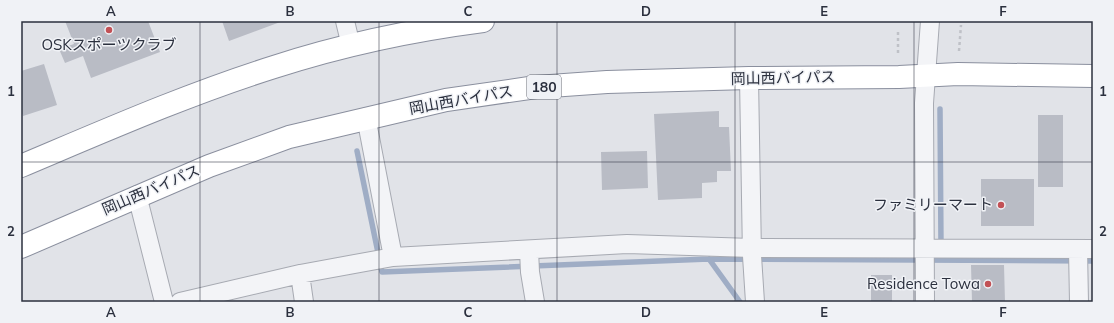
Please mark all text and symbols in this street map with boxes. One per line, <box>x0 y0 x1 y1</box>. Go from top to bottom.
text: A <box>106 3 116 19</box>
text: B <box>286 3 295 19</box>
text: C <box>464 3 473 19</box>
text: D <box>641 3 651 19</box>
text: E <box>820 3 828 19</box>
text: F <box>999 3 1007 19</box>
marker: OSKスポーツクラブ <box>104 25 114 35</box>
place label: OSKスポーツクラブ <box>41 35 177 54</box>
street label: 岡山西バイパス <box>730 67 836 88</box>
road number: 180 <box>527 75 561 99</box>
street label: 岡山西バイパス <box>408 81 514 118</box>
text: 1 <box>7 83 15 99</box>
text: 1 <box>1099 83 1107 99</box>
street label: 岡山西バイパス <box>99 160 203 219</box>
place label: ファミリーマート <box>873 195 993 214</box>
marker: ファミリーマート <box>996 200 1006 210</box>
text: 2 <box>7 223 15 239</box>
text: 2 <box>1099 223 1107 239</box>
place label: Residence Towa <box>867 274 980 293</box>
marker: Residence Towa <box>983 279 993 289</box>
text: A <box>106 304 116 320</box>
text: B <box>286 304 295 320</box>
text: C <box>464 304 473 320</box>
text: D <box>641 304 651 320</box>
text: E <box>820 304 828 320</box>
text: F <box>999 304 1007 320</box>

